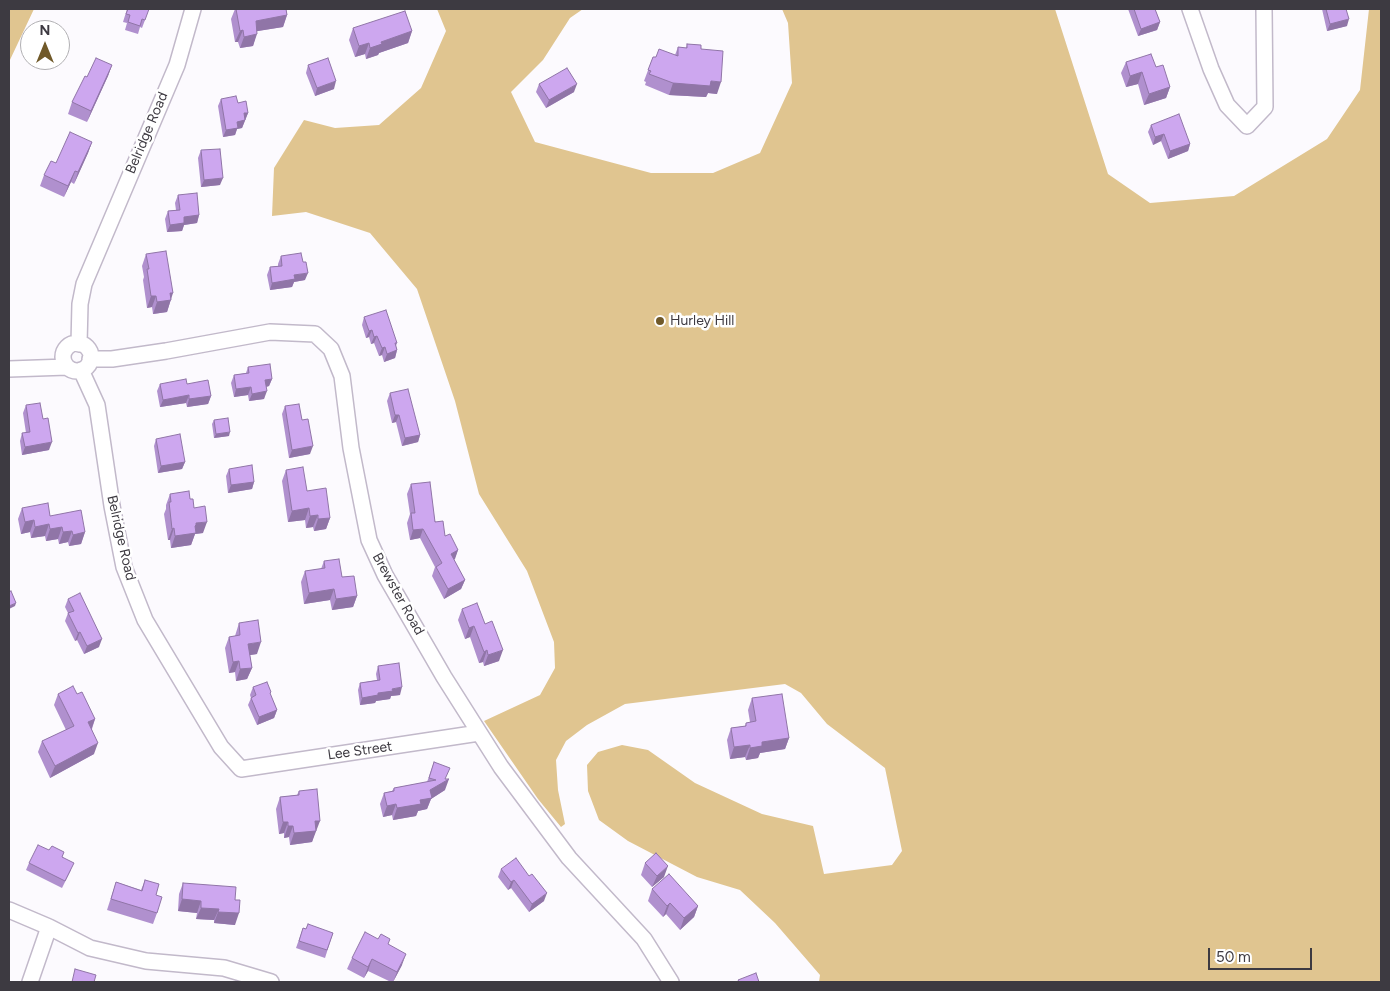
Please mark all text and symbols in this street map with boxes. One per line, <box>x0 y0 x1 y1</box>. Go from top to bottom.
north arrow <box>20 20 70 70</box>
text: N <box>40 22 50 39</box>
street label: Belridge Road <box>122 90 172 176</box>
place label: Hurley Hill <box>670 313 734 329</box>
marker: Hurley Hill <box>654 315 666 327</box>
street label: Belridge Road <box>103 494 139 582</box>
street label: Brewster Road <box>368 550 428 638</box>
street label: Lee Street <box>327 738 393 764</box>
scale bar <box>1210 938 1314 970</box>
text: 50 m <box>1216 948 1251 966</box>

